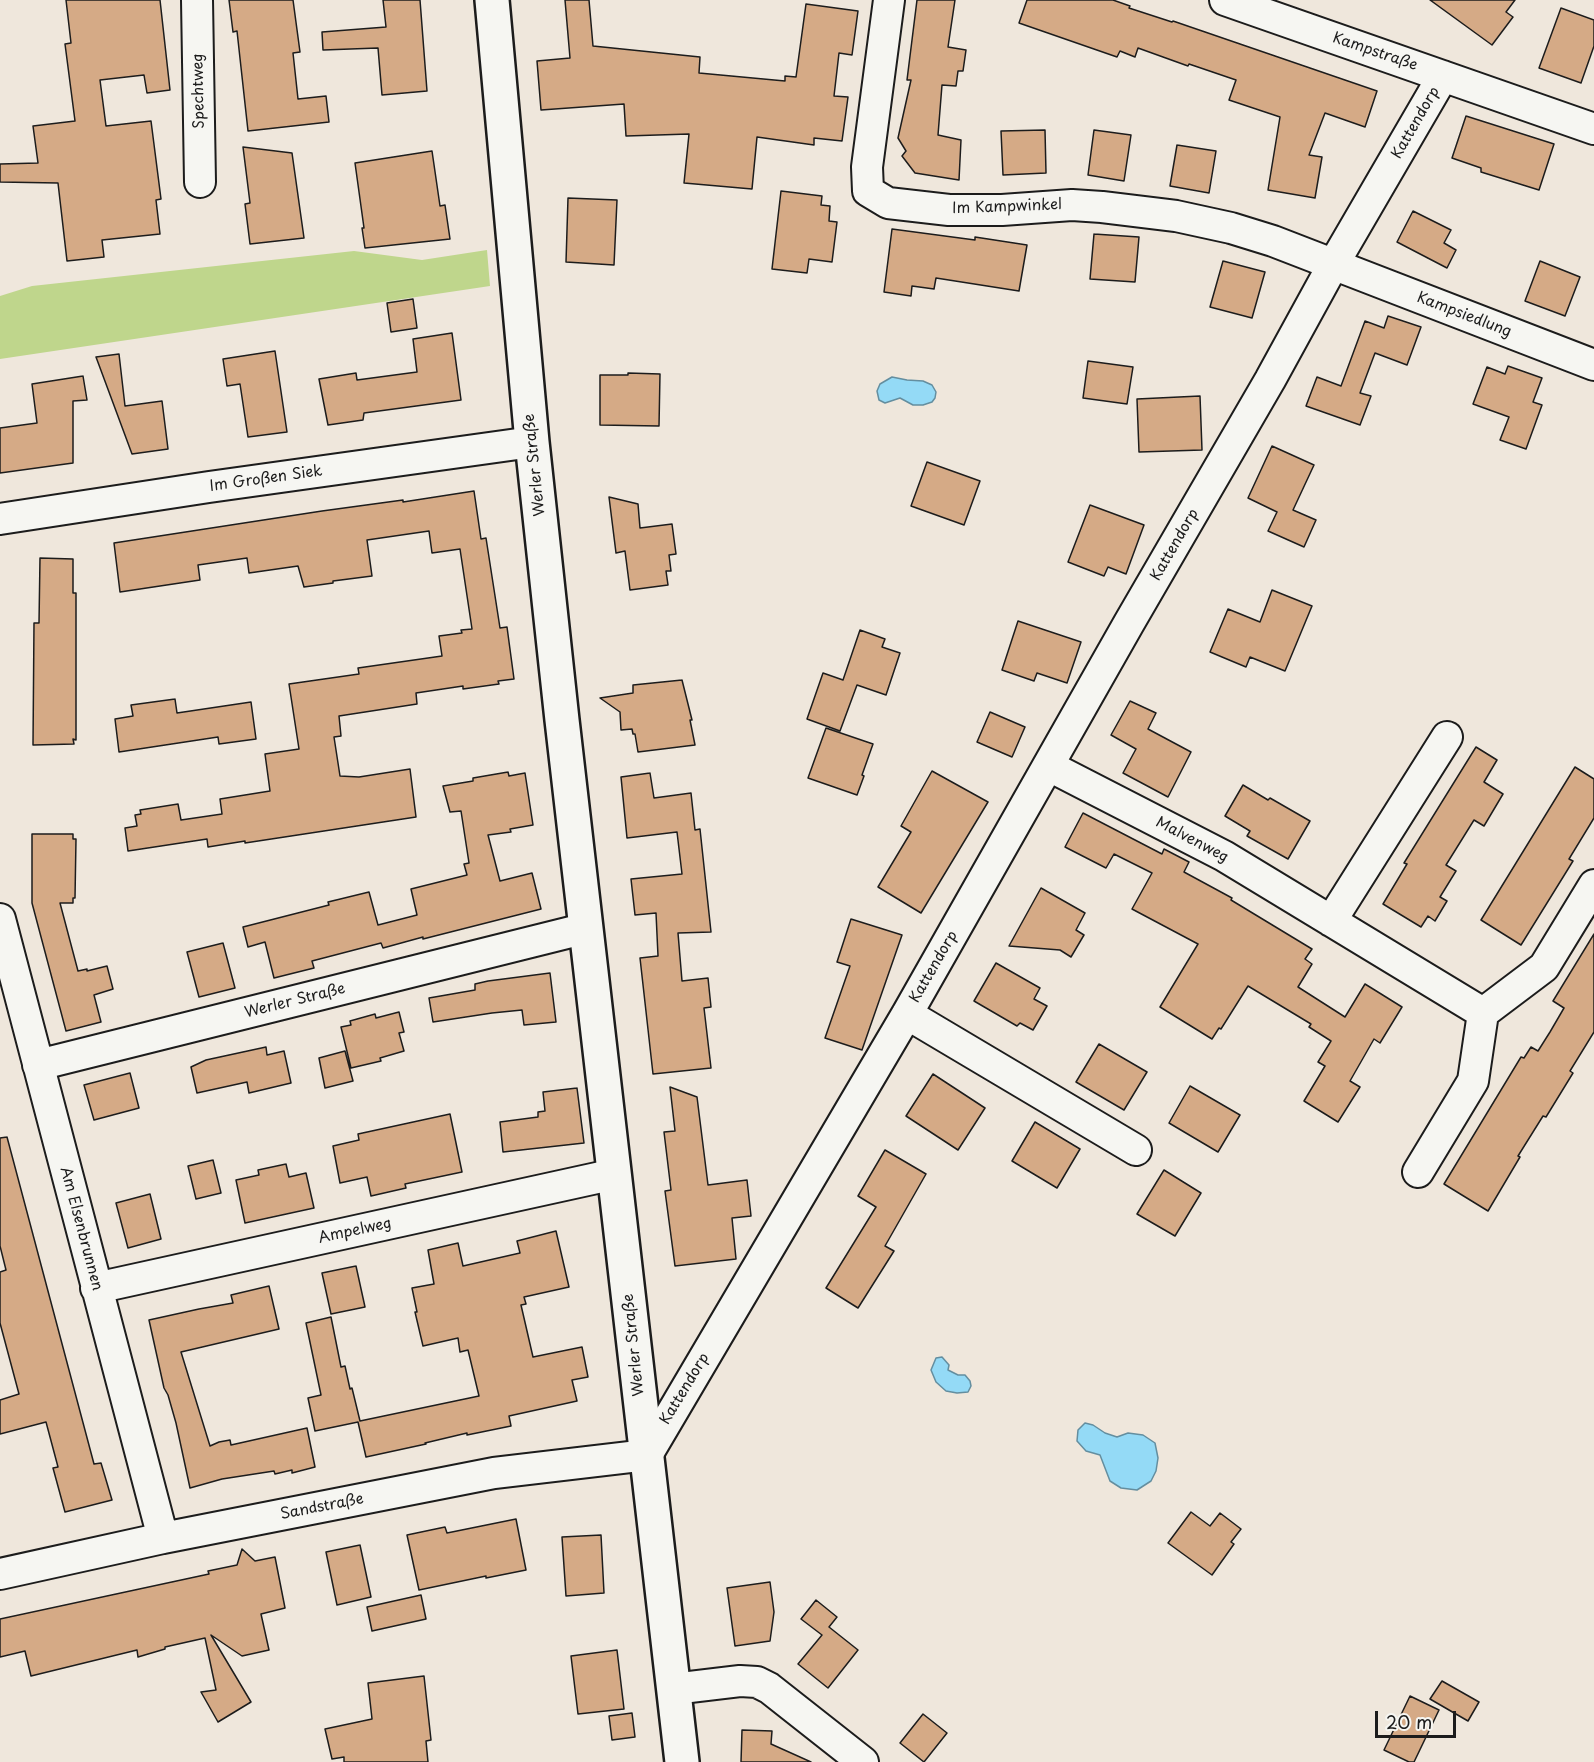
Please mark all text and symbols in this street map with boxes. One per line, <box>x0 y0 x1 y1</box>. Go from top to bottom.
street label: Kampstraße <box>1330 29 1420 75</box>
street label: Spechtweg <box>189 53 209 129</box>
street label: Kattendorp <box>1388 84 1444 162</box>
street label: Im Kampwinkel <box>952 196 1062 218</box>
street label: Kampsiedlung <box>1414 289 1514 341</box>
street label: Werler Straße <box>521 413 549 517</box>
street label: Im Großen Siek <box>208 462 324 496</box>
street label: Kattendorp <box>1147 506 1203 584</box>
street label: Malvenweg <box>1153 813 1231 867</box>
street label: Kattendorp <box>906 928 962 1006</box>
street label: Werler Straße <box>243 980 347 1022</box>
street label: Am Elsenbrunnen <box>56 1165 106 1293</box>
street label: Ampelweg <box>317 1214 393 1248</box>
street label: Werler Straße <box>620 1293 648 1397</box>
street label: Kattendorp <box>657 1350 713 1428</box>
street label: Sandstraße <box>279 1490 365 1524</box>
scale bar <box>1378 1699 1459 1737</box>
text: 20 m <box>1386 1708 1432 1735</box>

